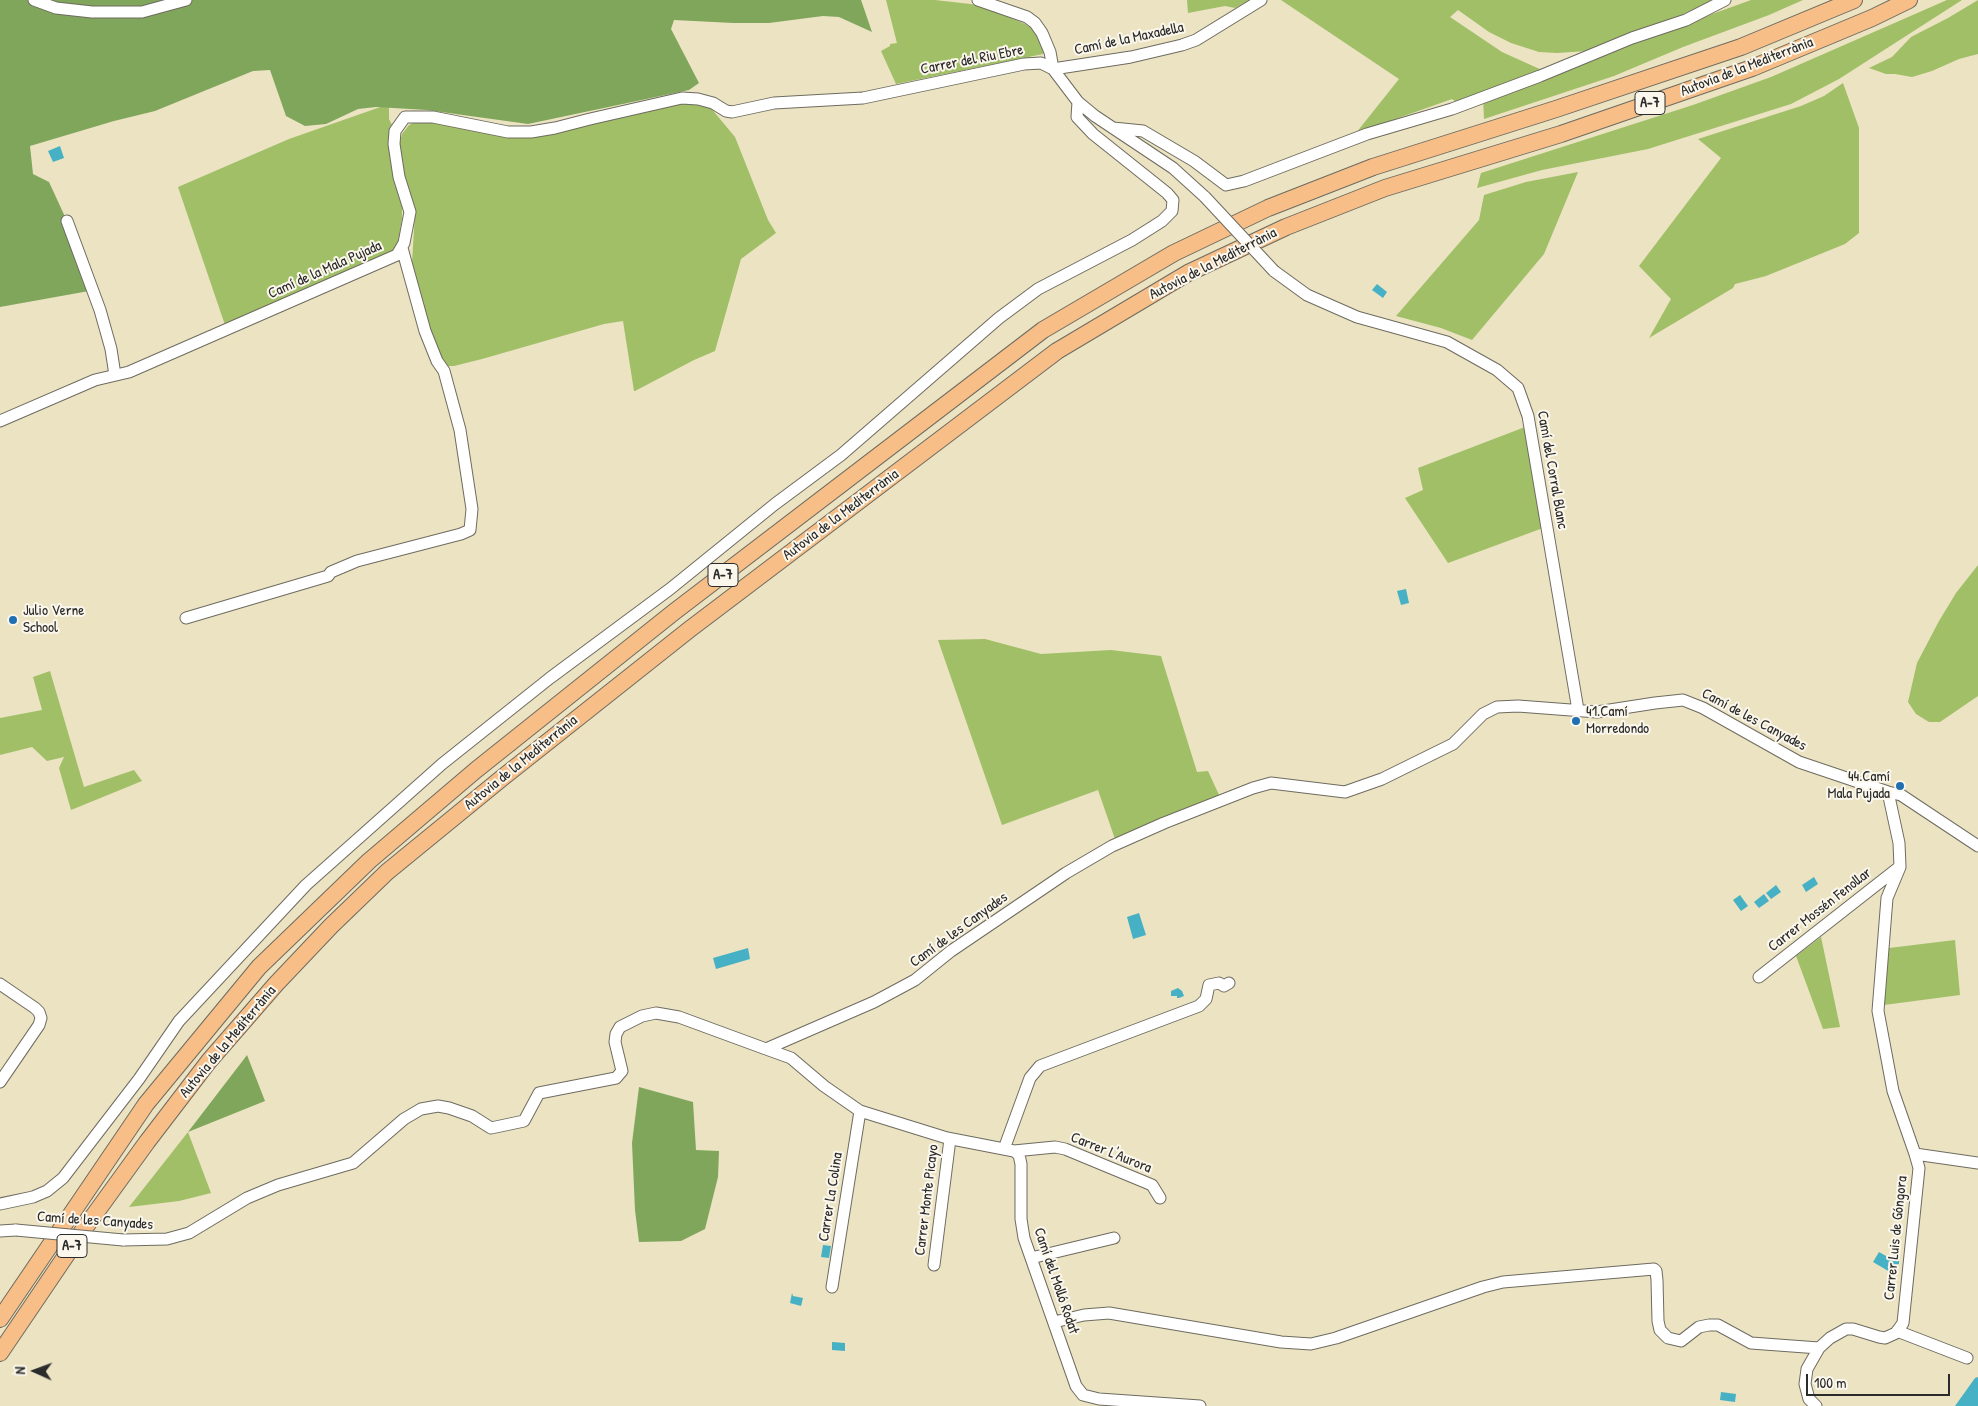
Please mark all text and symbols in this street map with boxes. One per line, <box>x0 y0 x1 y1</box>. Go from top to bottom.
street label: Camí de la Maxadella <box>1073 19 1185 59</box>
street label: Autovia de la Mediterrània <box>1678 33 1816 101</box>
street label: Carrer del Riu Ebre <box>919 41 1025 79</box>
road number: A-7 <box>1635 92 1665 115</box>
street label: Autovia de la Mediterrània <box>1146 224 1280 304</box>
street label: Camí de la Mala Pujada <box>266 237 384 303</box>
street label: Camí del Corral Blanc <box>1533 410 1571 530</box>
street label: Autovia de la Mediterrània <box>779 466 903 564</box>
road number: A-7 <box>708 564 738 586</box>
place label: Julio Verne School <box>23 602 84 637</box>
marker: Julio Verne School <box>7 614 19 626</box>
street label: Camí de les Canyades <box>1698 685 1810 755</box>
place label: 41.Camí Morredondo <box>1586 703 1649 738</box>
street label: Autovia de la Mediterrània <box>461 712 581 814</box>
marker: 41.Camí Morredondo <box>1570 715 1582 727</box>
place label: 44.Camí Mala Pujada <box>1828 768 1890 803</box>
marker: 44.Camí Mala Pujada <box>1894 780 1906 792</box>
street label: Carrer Mossén Fenollar <box>1765 864 1875 956</box>
street label: Camí de les Canyades <box>907 889 1011 971</box>
street label: Autovia de la Mediterrània <box>176 982 280 1102</box>
street label: Carrer L'Aurora <box>1068 1129 1154 1177</box>
street label: Carrer Monte Picayo <box>911 1143 943 1257</box>
street label: Carrer La Colina <box>815 1151 847 1243</box>
street label: Carrer Luis de Góngora <box>1881 1175 1911 1301</box>
street label: Camí de les Canyades <box>36 1208 154 1234</box>
street label: Camí del Molló Rodat <box>1029 1226 1083 1336</box>
road number: A-7 <box>57 1234 87 1258</box>
north arrow <box>10 1346 60 1396</box>
scale bar <box>1808 1364 1952 1396</box>
text: N <box>10 1366 29 1375</box>
text: 100 m <box>1814 1372 1847 1393</box>

